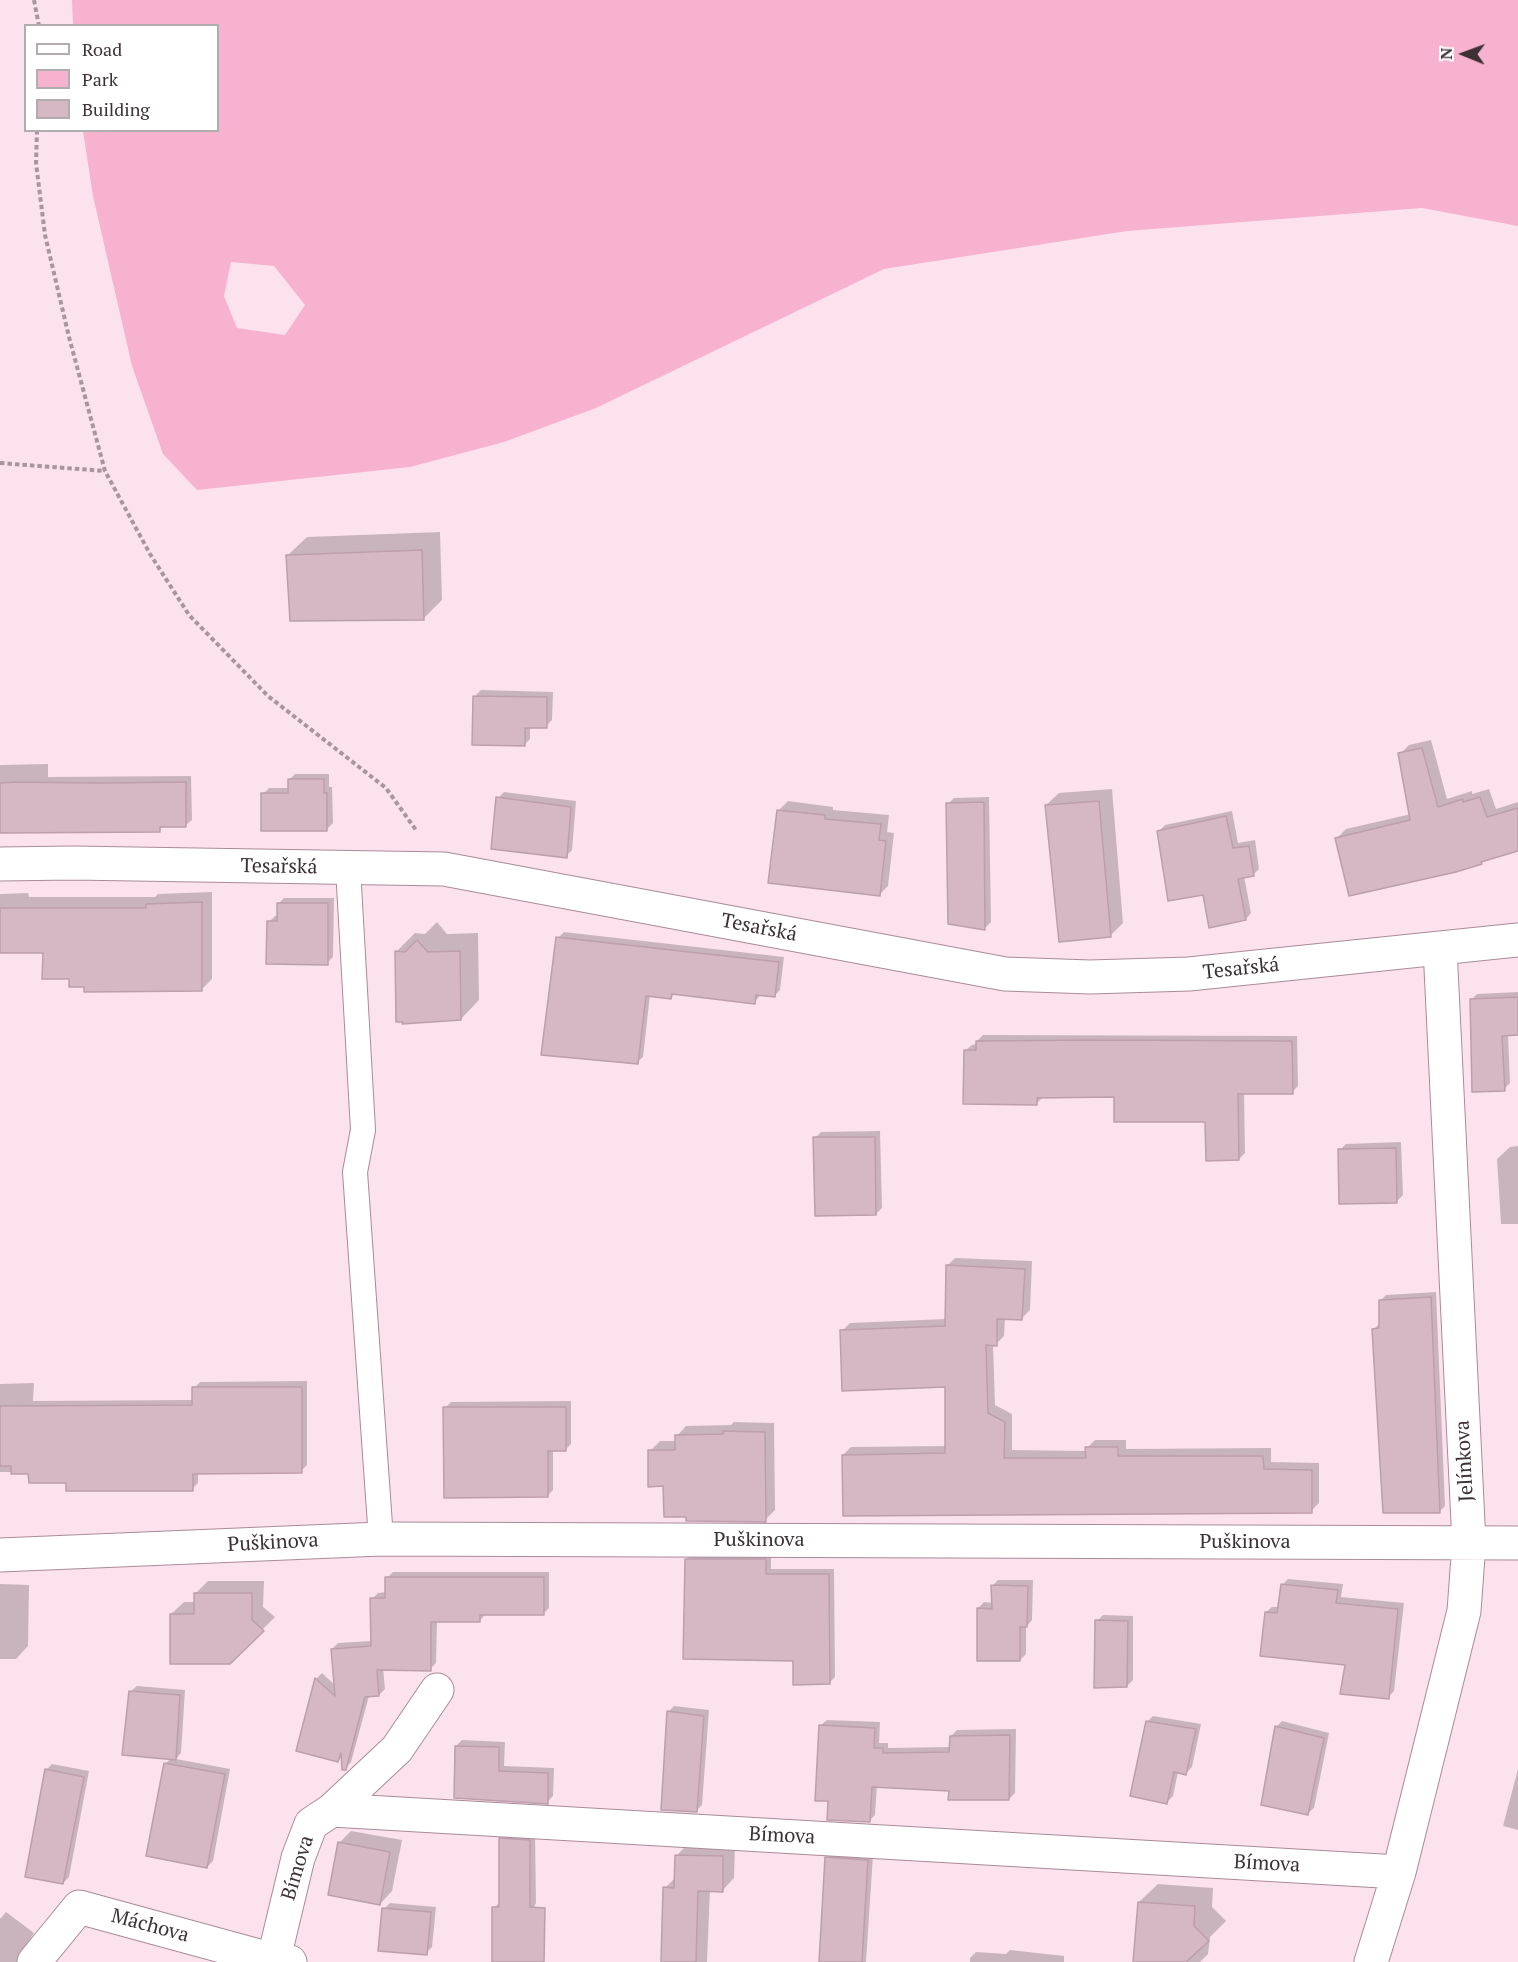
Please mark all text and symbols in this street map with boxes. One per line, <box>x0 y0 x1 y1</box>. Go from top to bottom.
legend <box>24 24 219 132</box>
north arrow <box>1434 24 1494 84</box>
text: Road <box>82 37 122 61</box>
text: N <box>1435 47 1457 60</box>
text: Park <box>82 67 118 91</box>
text: Building <box>82 97 150 121</box>
street label: Tesařská <box>240 854 318 880</box>
street label: Tesařská <box>719 909 799 947</box>
street label: Tesařská <box>1202 953 1280 985</box>
street label: Jelínkova <box>1451 1420 1479 1502</box>
street label: Puškinova <box>713 1528 805 1552</box>
street label: Puškinova <box>227 1529 319 1557</box>
street label: Puškinova <box>1199 1530 1291 1554</box>
street label: Bímova <box>748 1822 816 1850</box>
street label: Bímova <box>277 1833 319 1903</box>
street label: Bímova <box>1233 1850 1301 1878</box>
street label: Máchova <box>109 1904 191 1948</box>

